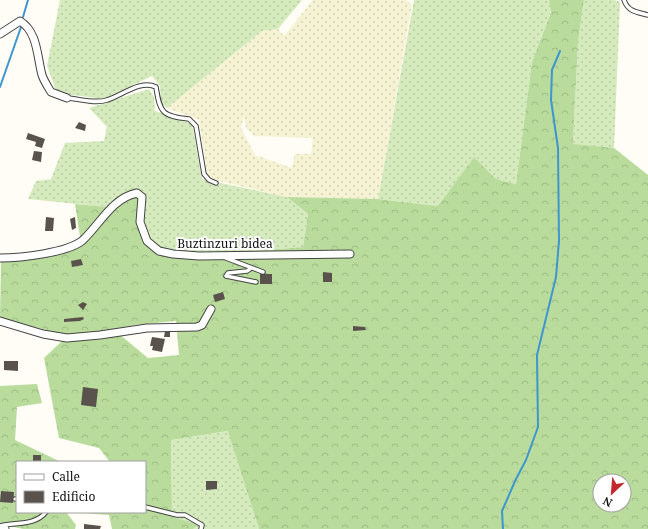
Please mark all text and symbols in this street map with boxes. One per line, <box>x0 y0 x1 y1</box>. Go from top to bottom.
street label: Buztinzuri bidea <box>177 235 273 252</box>
legend <box>16 461 146 513</box>
text: Calle <box>52 468 80 485</box>
north arrow <box>592 473 632 513</box>
text: Edificio <box>52 488 95 505</box>
text: N <box>600 494 615 511</box>

